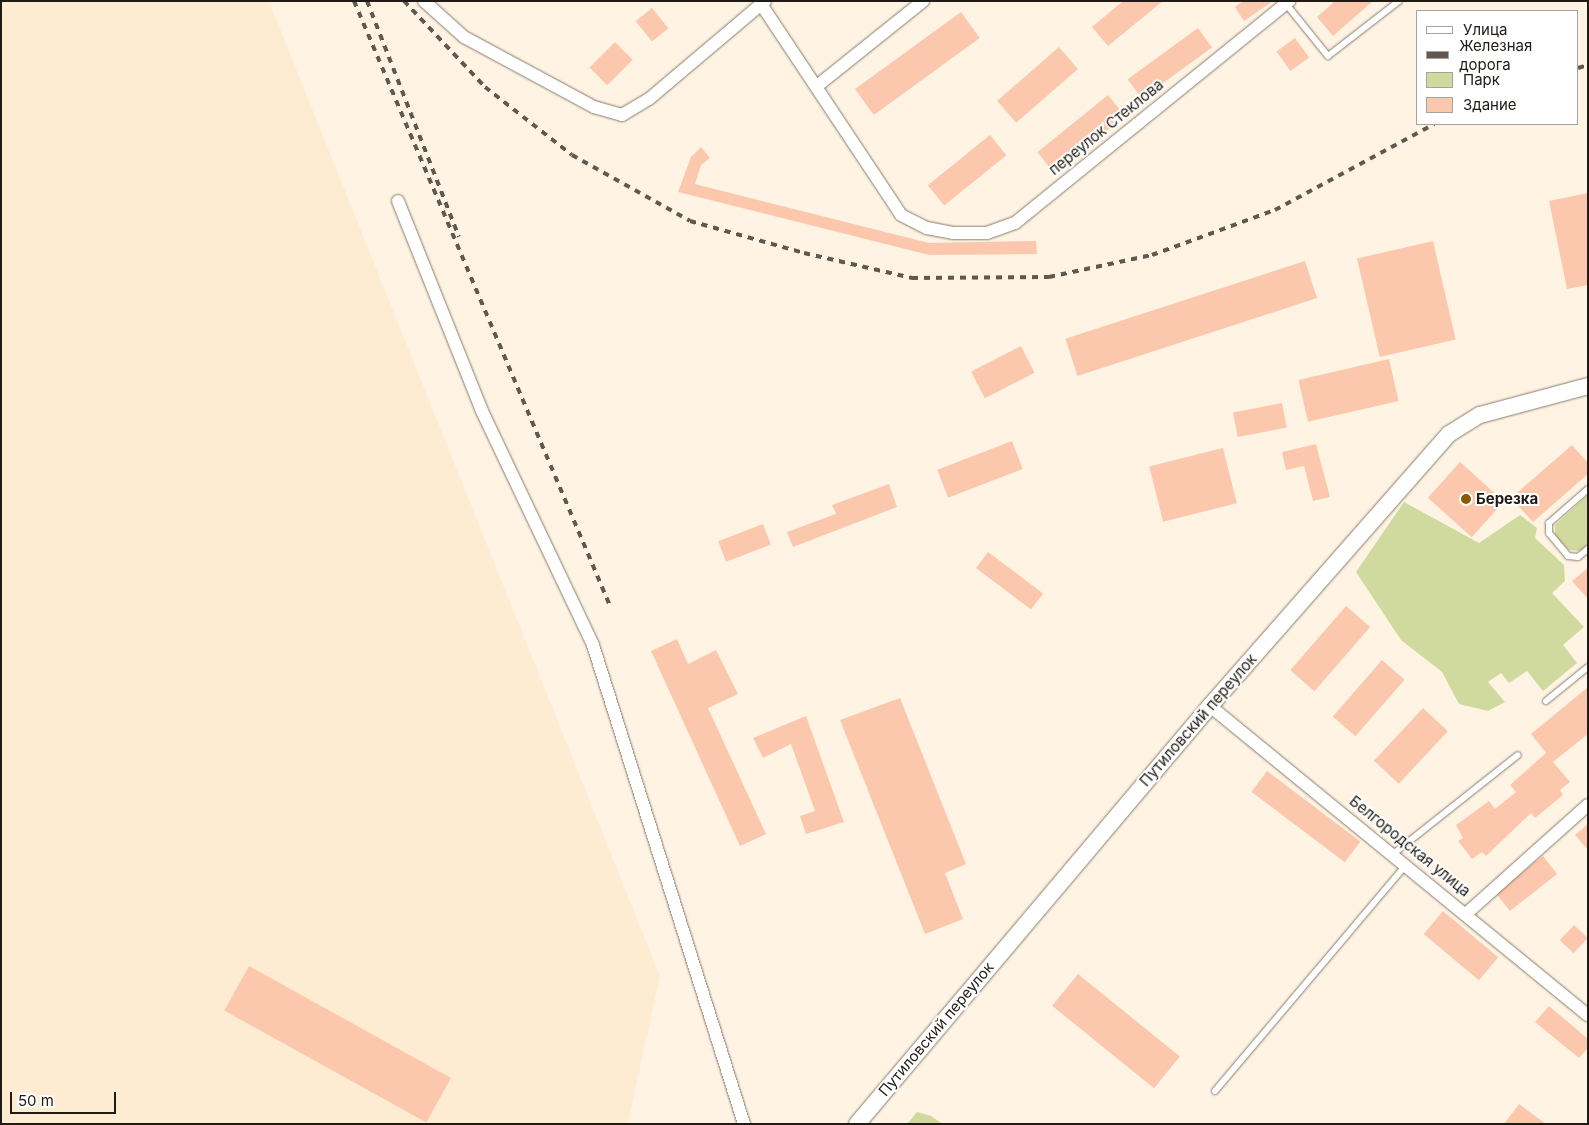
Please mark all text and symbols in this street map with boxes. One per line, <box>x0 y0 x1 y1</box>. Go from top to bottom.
legend <box>1416 10 1579 125</box>
text: Улица <box>1463 20 1507 39</box>
text: Железная дорога <box>1459 36 1532 74</box>
text: Парк <box>1463 70 1500 89</box>
street label: переулок Стеклова <box>1045 75 1167 179</box>
text: Здание <box>1463 95 1517 114</box>
place label: Березка <box>1476 490 1538 508</box>
marker: Березка <box>1460 493 1472 505</box>
street label: Путиловский переулок <box>1136 650 1260 790</box>
street label: Белгородская улица <box>1346 792 1474 900</box>
street label: Путиловский переулок <box>875 958 997 1100</box>
scale bar <box>12 1082 119 1114</box>
text: 50 m <box>18 1091 54 1110</box>

